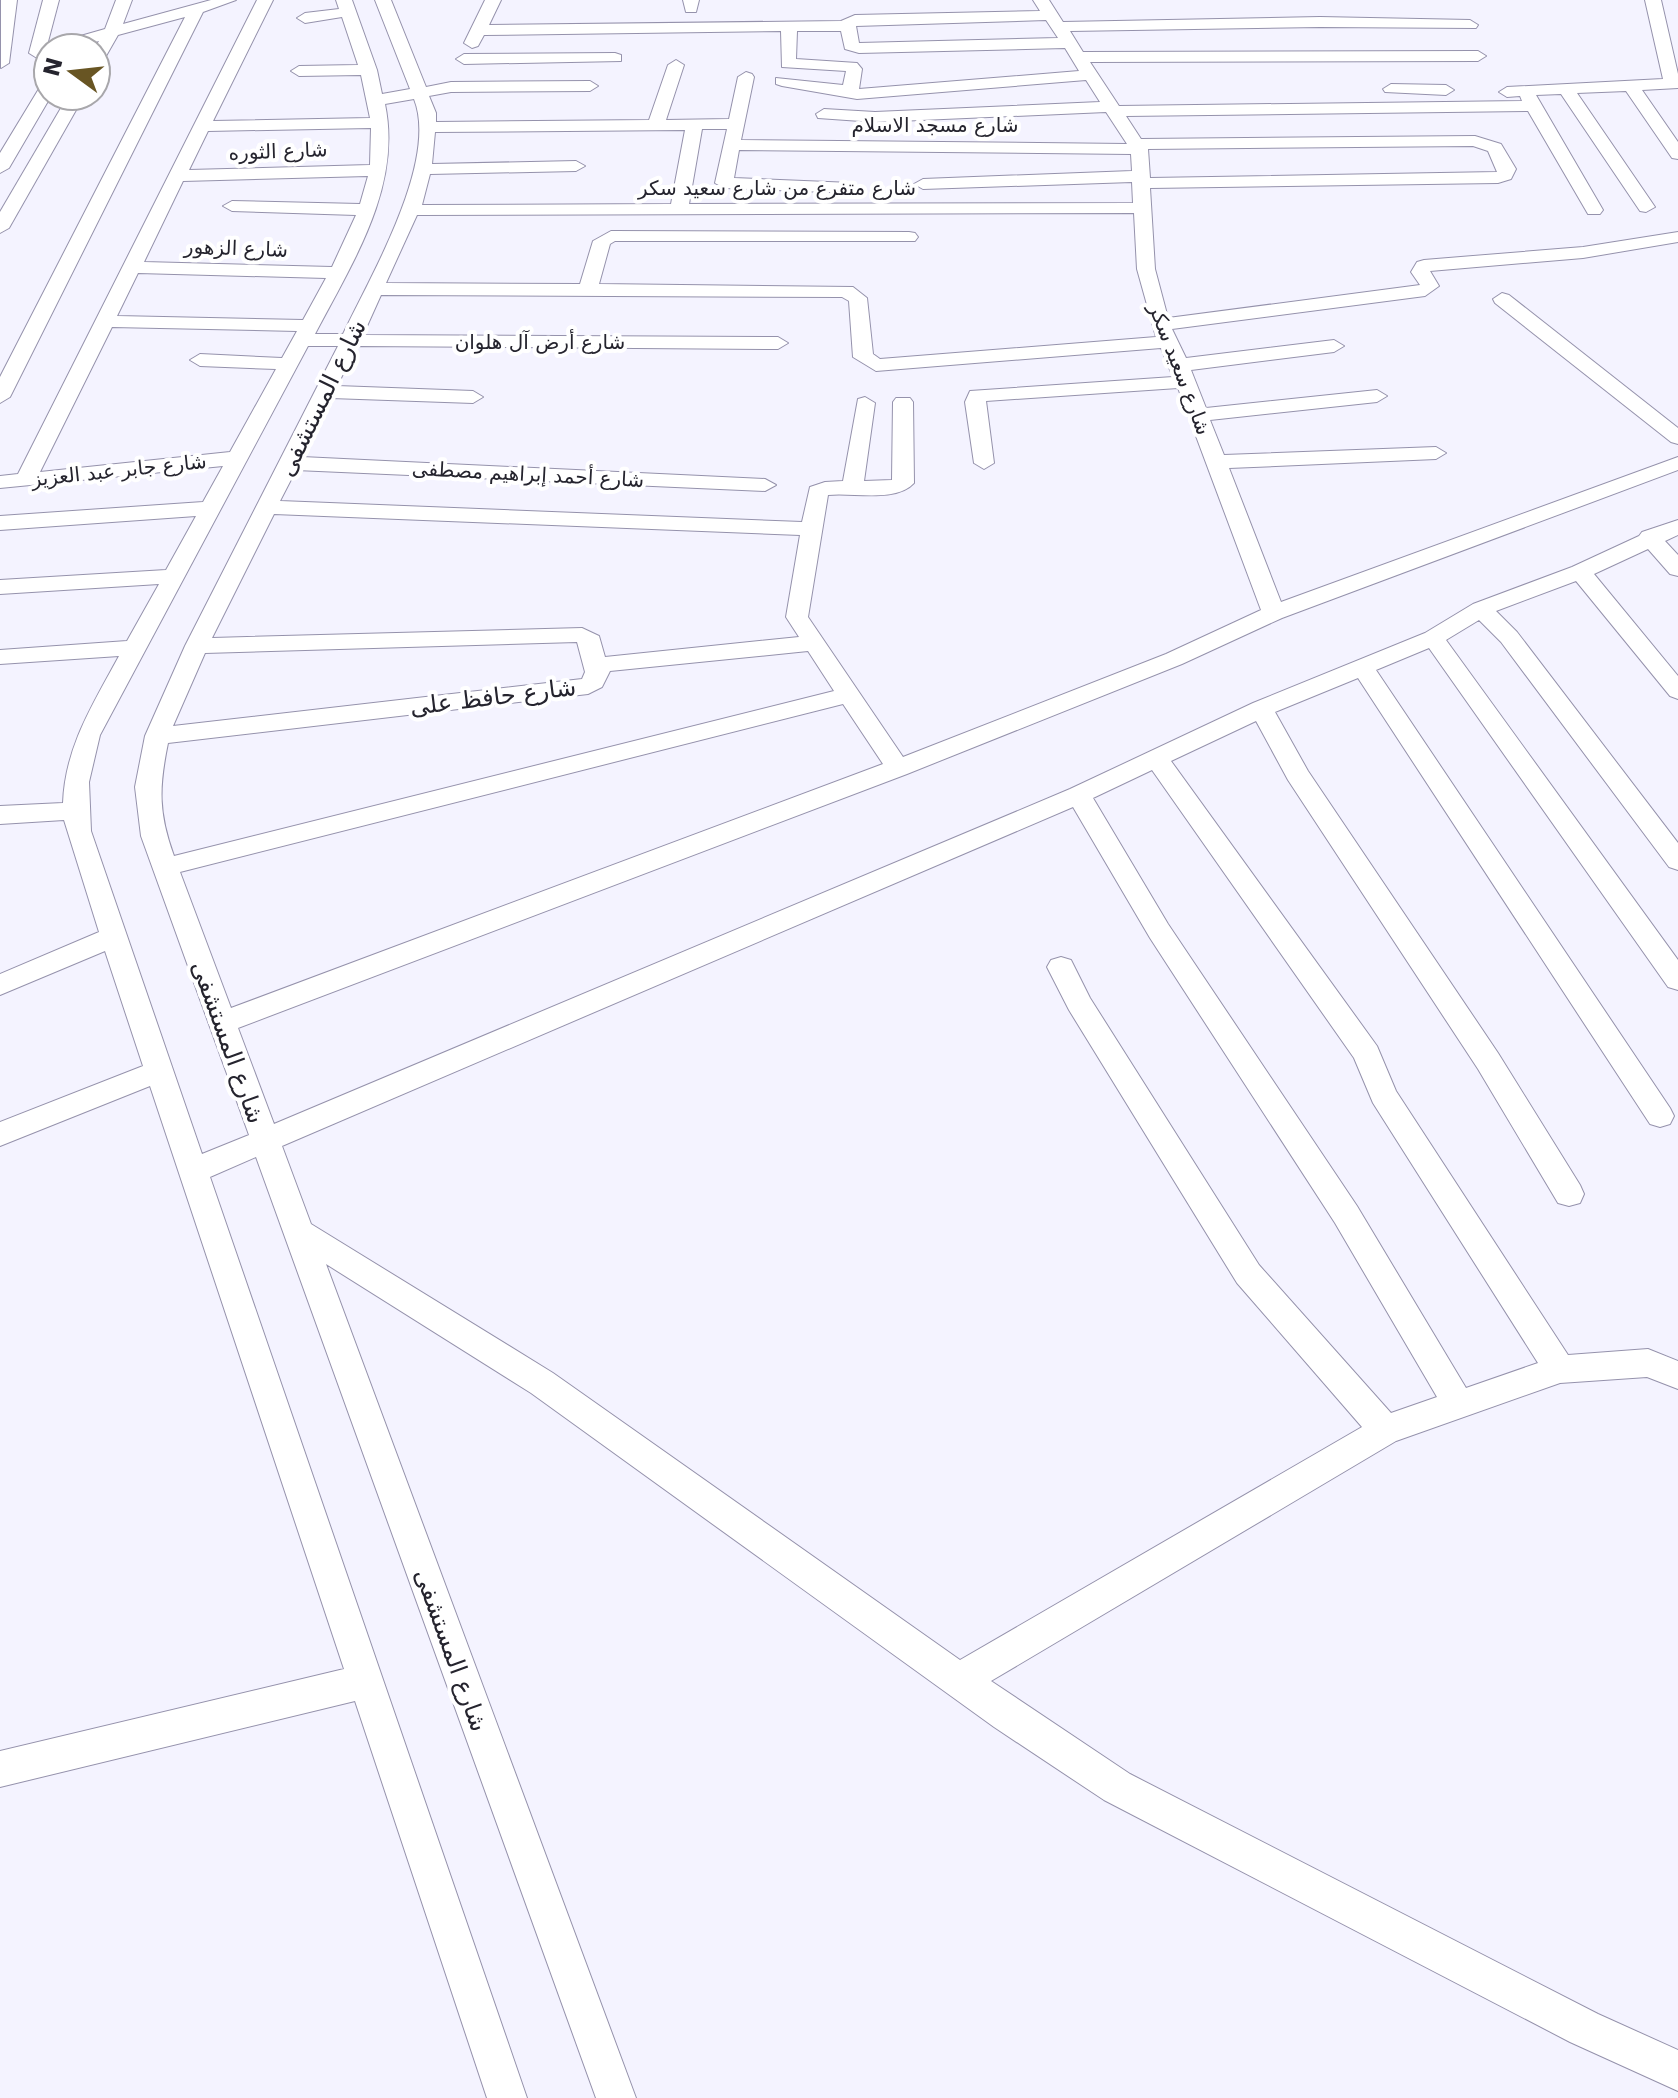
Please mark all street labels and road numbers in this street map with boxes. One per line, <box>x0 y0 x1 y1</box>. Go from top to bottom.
street label: شارع مسجد الاسلام <box>851 113 1019 137</box>
street label: شارع الثوره <box>228 137 328 165</box>
street label: شارع متفرع من شارع سعيد سكر <box>637 176 916 200</box>
street label: شارع الزهور <box>183 234 288 262</box>
street label: شارع سعيد سكر <box>1144 299 1216 438</box>
street label: شارع المستشفى <box>272 315 372 481</box>
street label: شارع أرض آل هلوان <box>455 329 625 354</box>
street label: شارع جابر عبد العزيز <box>29 449 208 491</box>
street label: شارع أحمد إبراهيم مصطفى <box>411 455 645 493</box>
street label: شارع حافظ على <box>408 673 578 721</box>
street label: شارع المستشفى <box>186 957 270 1127</box>
street label: شارع المستشفى <box>409 1565 493 1735</box>

